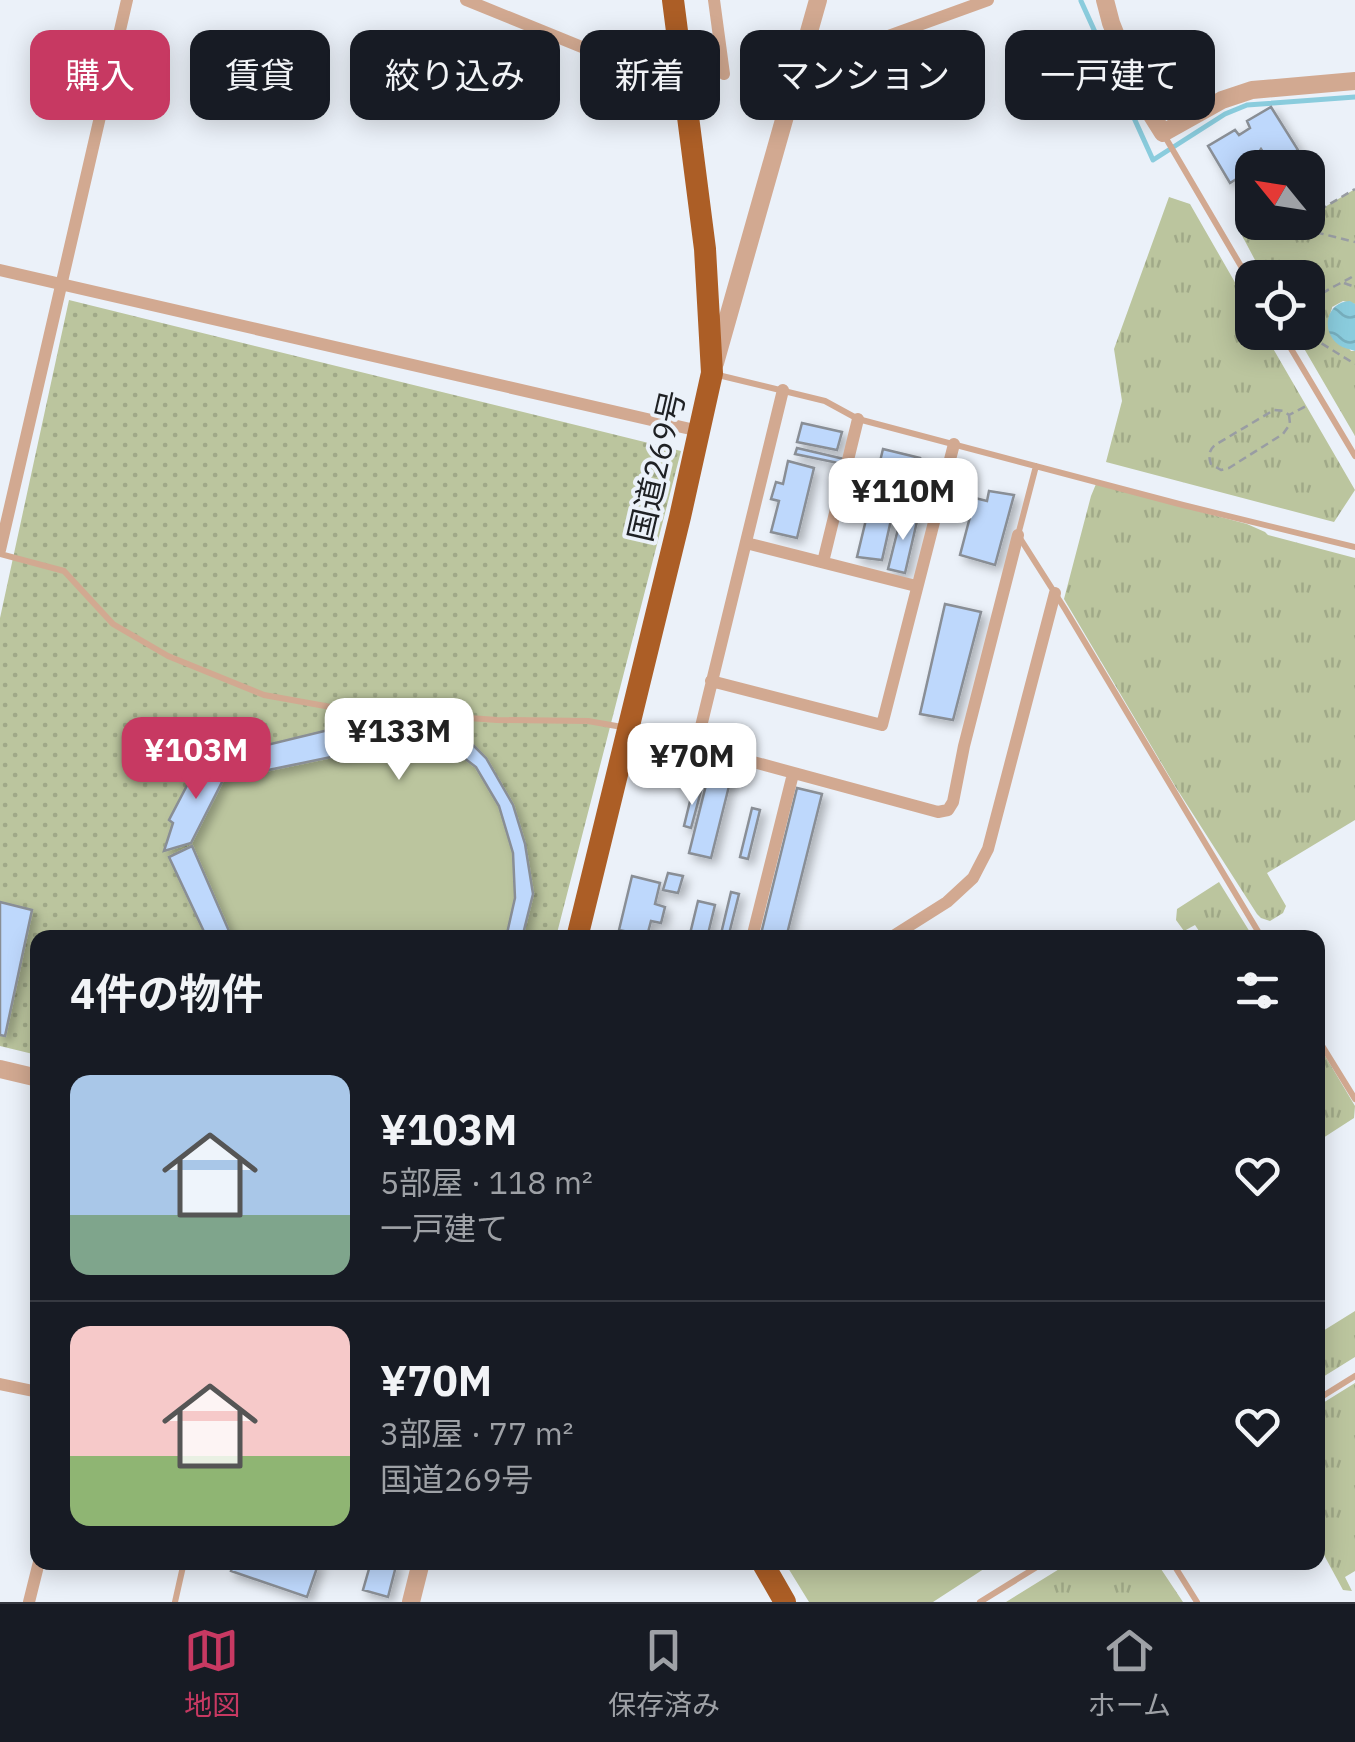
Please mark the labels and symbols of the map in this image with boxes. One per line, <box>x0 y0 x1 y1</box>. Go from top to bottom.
north arrow <box>1235 150 1325 240</box>
street label: 国道269号 <box>618 386 694 545</box>
pin: ¥110M <box>833 458 973 543</box>
pin: ¥133M <box>329 698 469 783</box>
pin: ¥103M <box>126 717 266 802</box>
pin: ¥70M <box>633 723 751 808</box>

